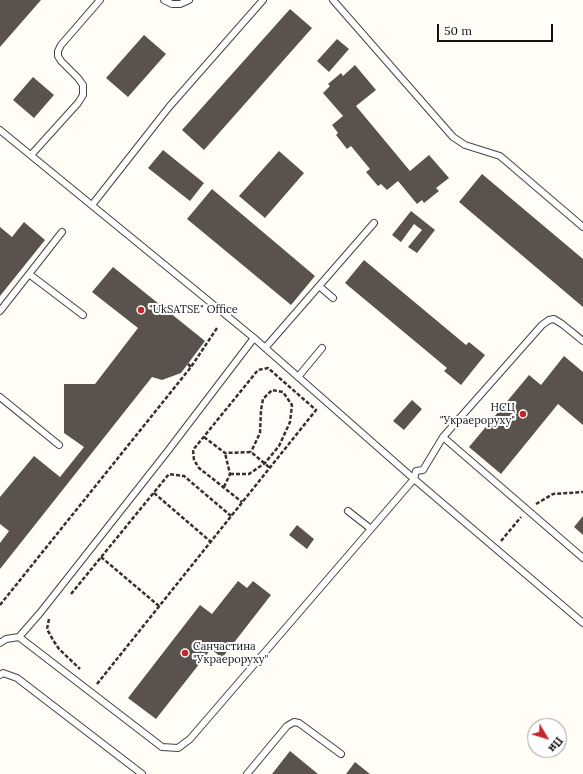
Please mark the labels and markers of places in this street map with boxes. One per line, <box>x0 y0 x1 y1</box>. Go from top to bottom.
place label: "UkSATSE" Office <box>149 303 238 317</box>
marker: "UkSATSE" Office <box>136 305 146 315</box>
place label: НСЦ "Украероруху" <box>440 401 515 427</box>
marker: НСЦ "Украероруху" <box>518 409 528 419</box>
place label: Санчастина "Украероруху" <box>193 640 268 666</box>
marker: Санчастина "Украероруху" <box>180 648 190 658</box>

